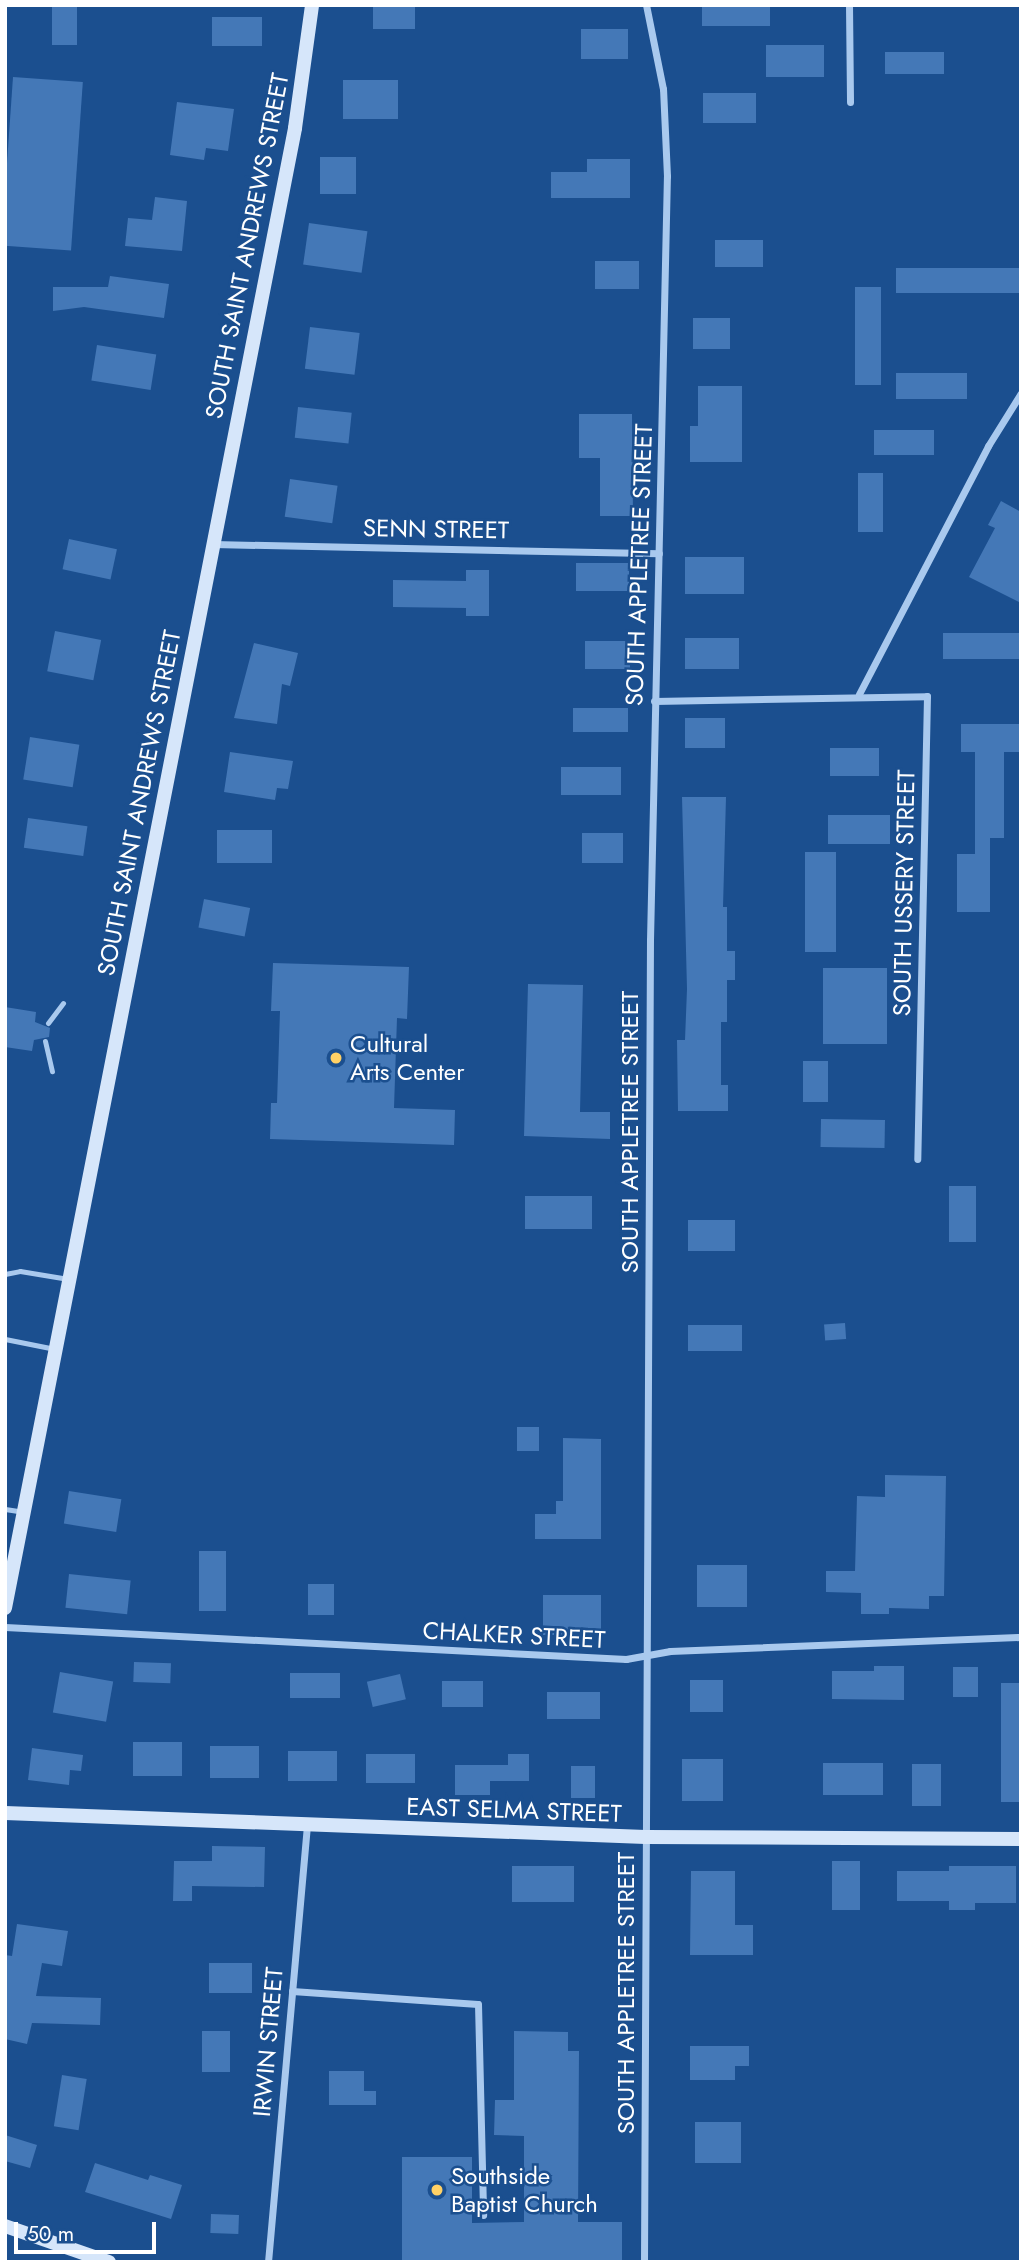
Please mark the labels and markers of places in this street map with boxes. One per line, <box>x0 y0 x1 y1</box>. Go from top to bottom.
place label: Cultural Arts Center <box>350 1030 464 1086</box>
marker: Cultural Arts Center <box>328 1050 344 1066</box>
place label: Southside Baptist Church <box>451 2162 598 2218</box>
marker: Southside Baptist Church <box>429 2182 445 2198</box>

